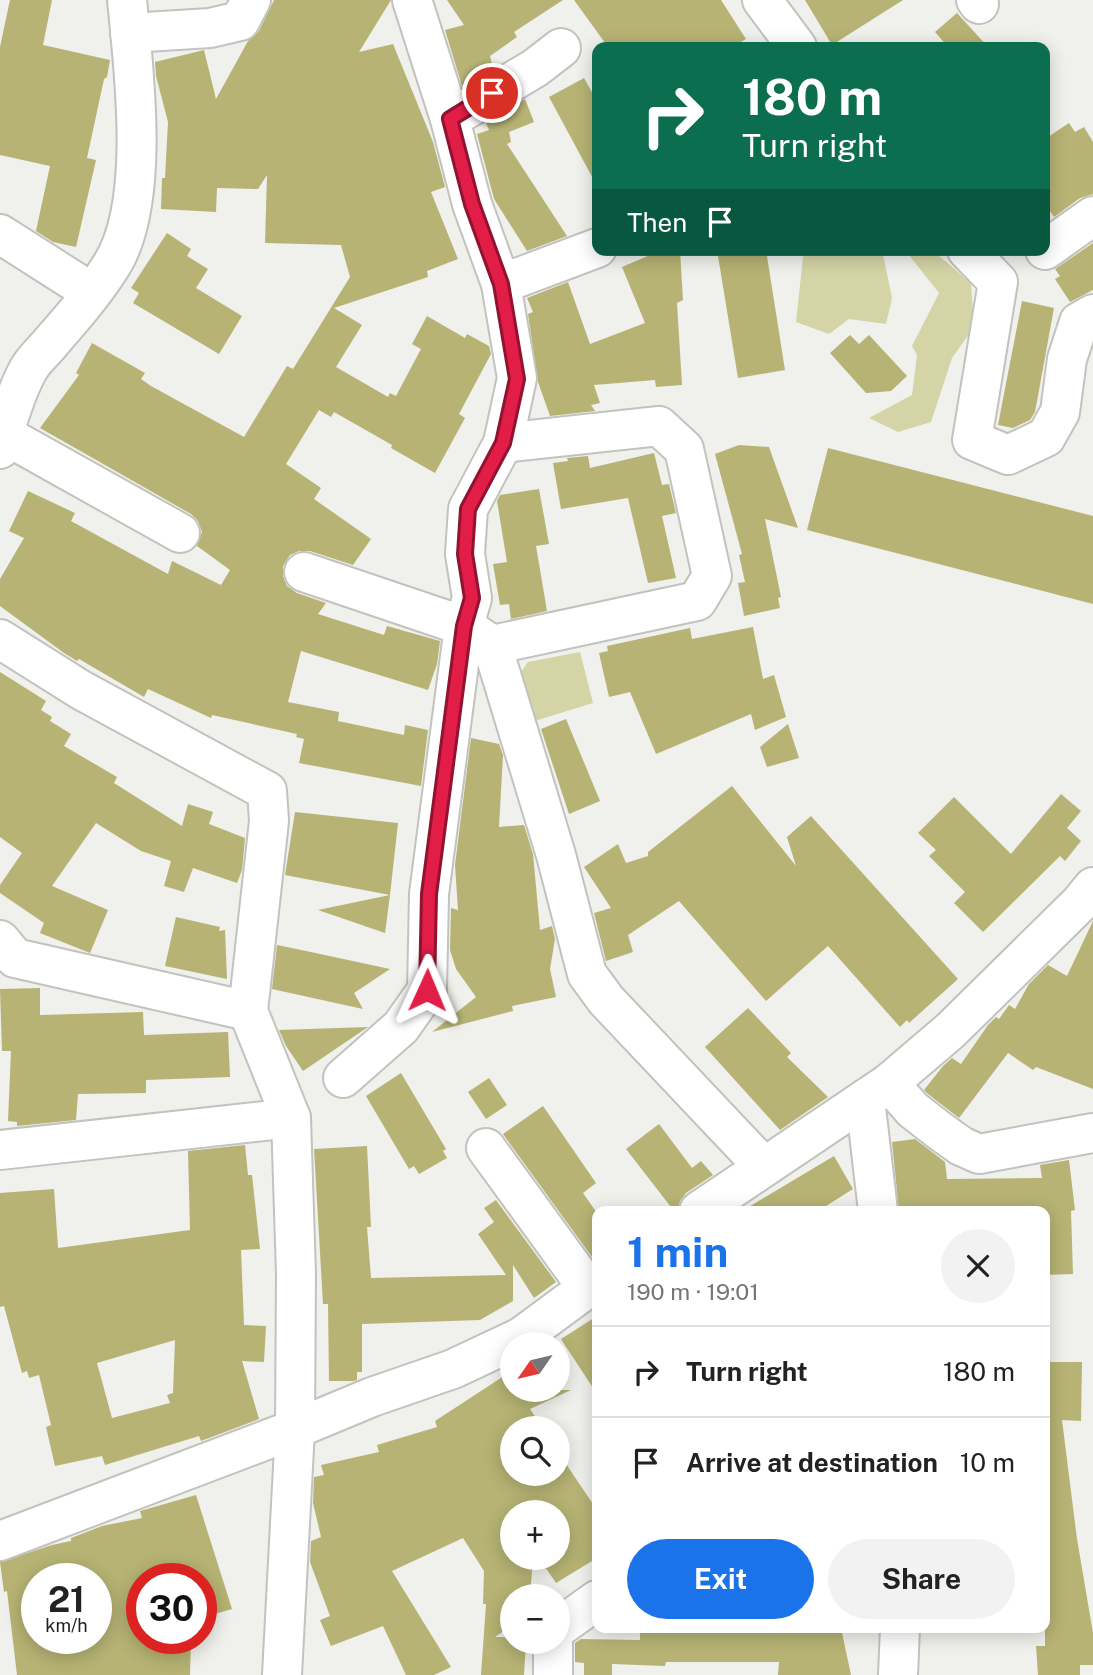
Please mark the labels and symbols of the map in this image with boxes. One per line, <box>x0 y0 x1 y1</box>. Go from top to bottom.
pin <box>462 63 522 123</box>
position arrow <box>390 953 464 1027</box>
north arrow <box>500 1332 570 1402</box>
speed limit sign: 30 <box>126 1563 217 1654</box>

